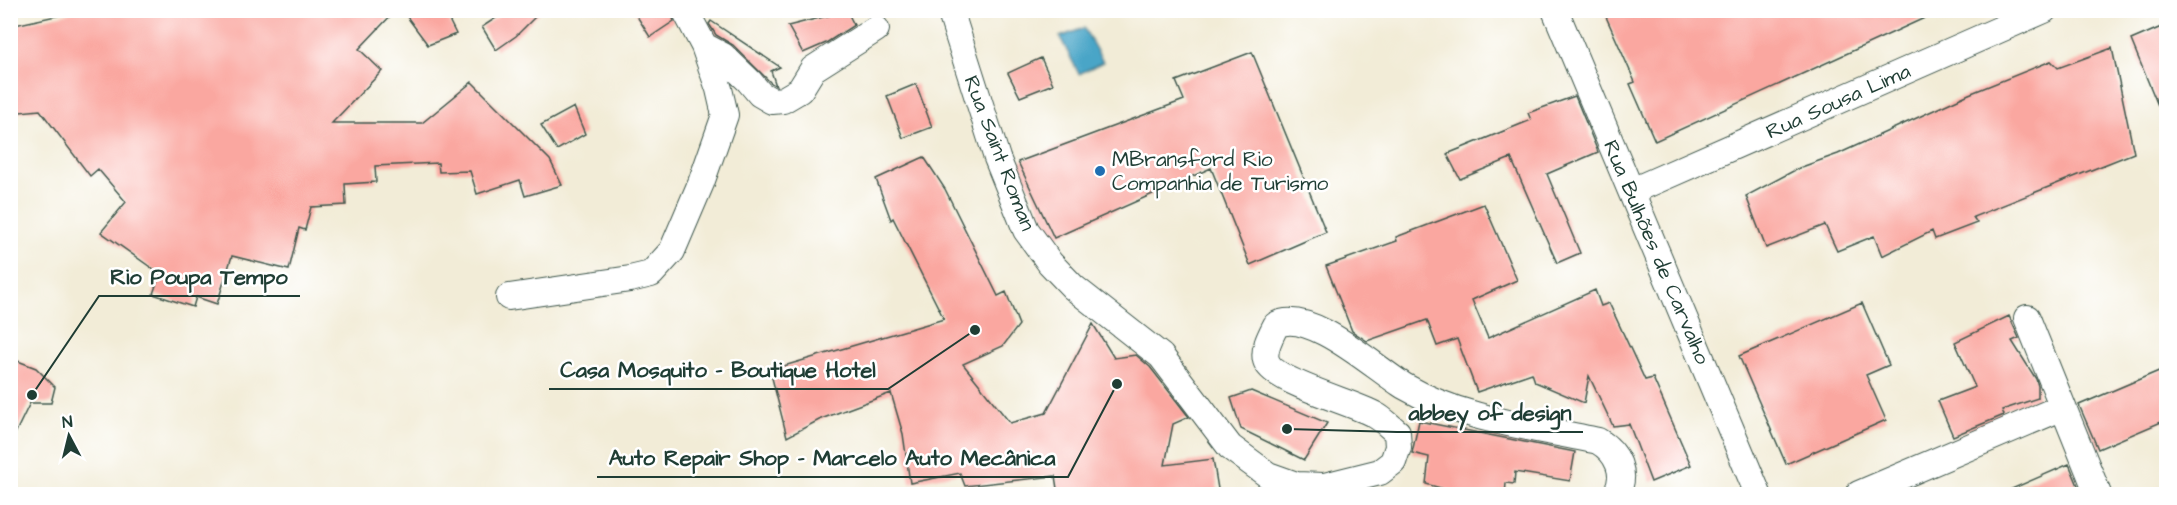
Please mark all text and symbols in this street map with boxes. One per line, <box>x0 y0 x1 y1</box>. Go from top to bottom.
street label: Rua Sousa Lima <box>1761 57 1915 146</box>
street label: Rua Saint Roman <box>957 72 1042 235</box>
street label: Rua Bulhões de Carvalho <box>1596 136 1717 369</box>
place label: MBransford Rio Companhia de Turismo <box>1112 145 1329 199</box>
marker: MBransford Rio Companhia de Turismo <box>1093 164 1107 178</box>
callout: Rio Poupa Tempo <box>99 256 300 296</box>
text: Rio Poupa Tempo <box>110 262 288 293</box>
callout: Casa Mosquito - Boutique Hotel <box>549 349 888 389</box>
text: Casa Mosquito - Boutique Hotel <box>560 355 876 386</box>
callout: abbey of design <box>1397 392 1583 432</box>
text: abbey of design <box>1408 398 1571 431</box>
north arrow <box>39 406 99 466</box>
text: N <box>61 411 74 434</box>
callout: Auto Repair Shop - Marcelo Auto Mecânica <box>597 437 1068 477</box>
text: Auto Repair Shop - Marcelo Auto Mecânica <box>609 443 1056 474</box>

